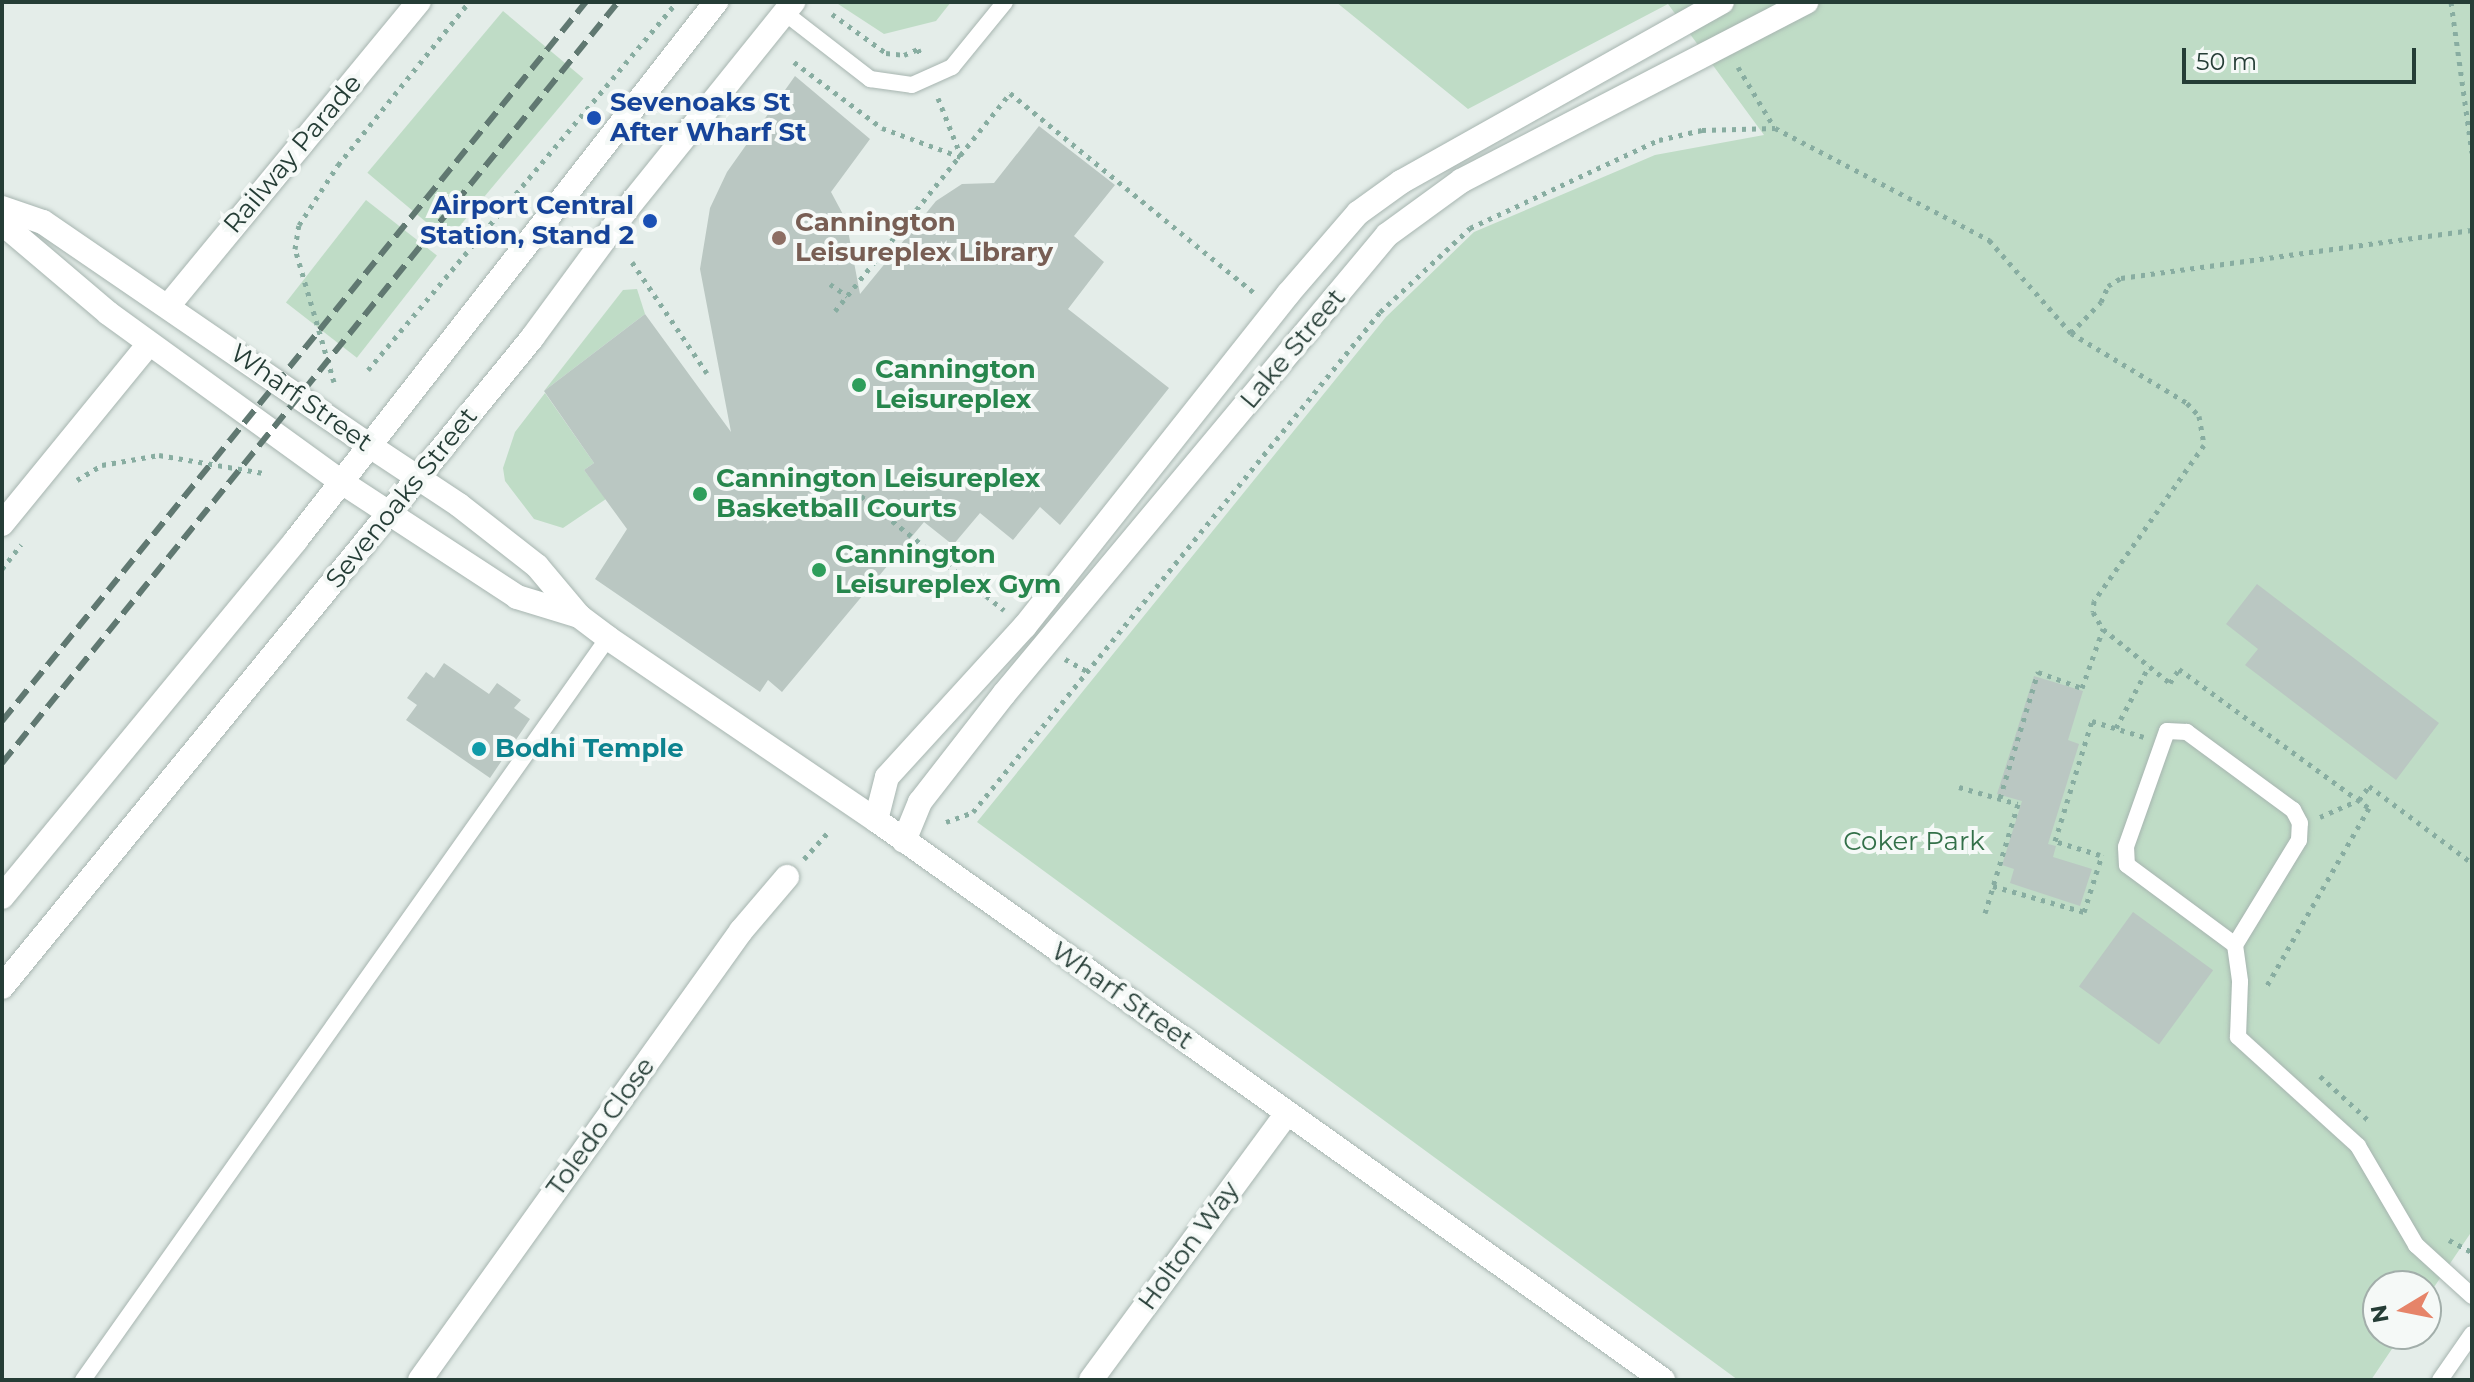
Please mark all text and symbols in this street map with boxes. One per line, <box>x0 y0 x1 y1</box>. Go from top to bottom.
scale bar <box>2186 32 2420 82</box>
text: 50 m <box>2196 47 2257 76</box>
street label: Railway Parade <box>217 68 369 240</box>
place label: Sevenoaks St After Wharf St <box>610 87 806 148</box>
marker: Sevenoaks St After Wharf St <box>585 109 603 127</box>
place label: Airport Central Station, Stand 2 <box>420 190 634 252</box>
place label: Cannington Leisureplex Library <box>795 207 1053 268</box>
marker: Airport Central Station, Stand 2 <box>641 212 659 230</box>
marker: Cannington Leisureplex Library <box>770 229 788 247</box>
street label: Lake Street <box>1234 283 1352 415</box>
street label: Wharf Street <box>224 338 378 458</box>
place label: Cannington Leisureplex <box>875 354 1036 416</box>
marker: Cannington Leisureplex <box>850 376 868 394</box>
street label: Sevenoaks Street <box>320 401 484 595</box>
place label: Cannington Leisureplex Basketball Courts <box>716 463 1040 524</box>
marker: Cannington Leisureplex Basketball Courts <box>691 485 709 503</box>
place label: Cannington Leisureplex Gym <box>835 539 1061 600</box>
marker: Cannington Leisureplex Gym <box>810 561 828 579</box>
place label: Bodhi Temple <box>495 733 684 765</box>
marker: Bodhi Temple <box>470 740 488 758</box>
park label: Coker Park <box>1843 826 1985 858</box>
street label: Wharf Street <box>1045 936 1199 1056</box>
street label: Toledo Close <box>540 1052 662 1202</box>
street label: Holton Way <box>1132 1176 1246 1316</box>
north arrow <box>2362 1270 2442 1350</box>
text: N <box>2365 1303 2395 1325</box>

